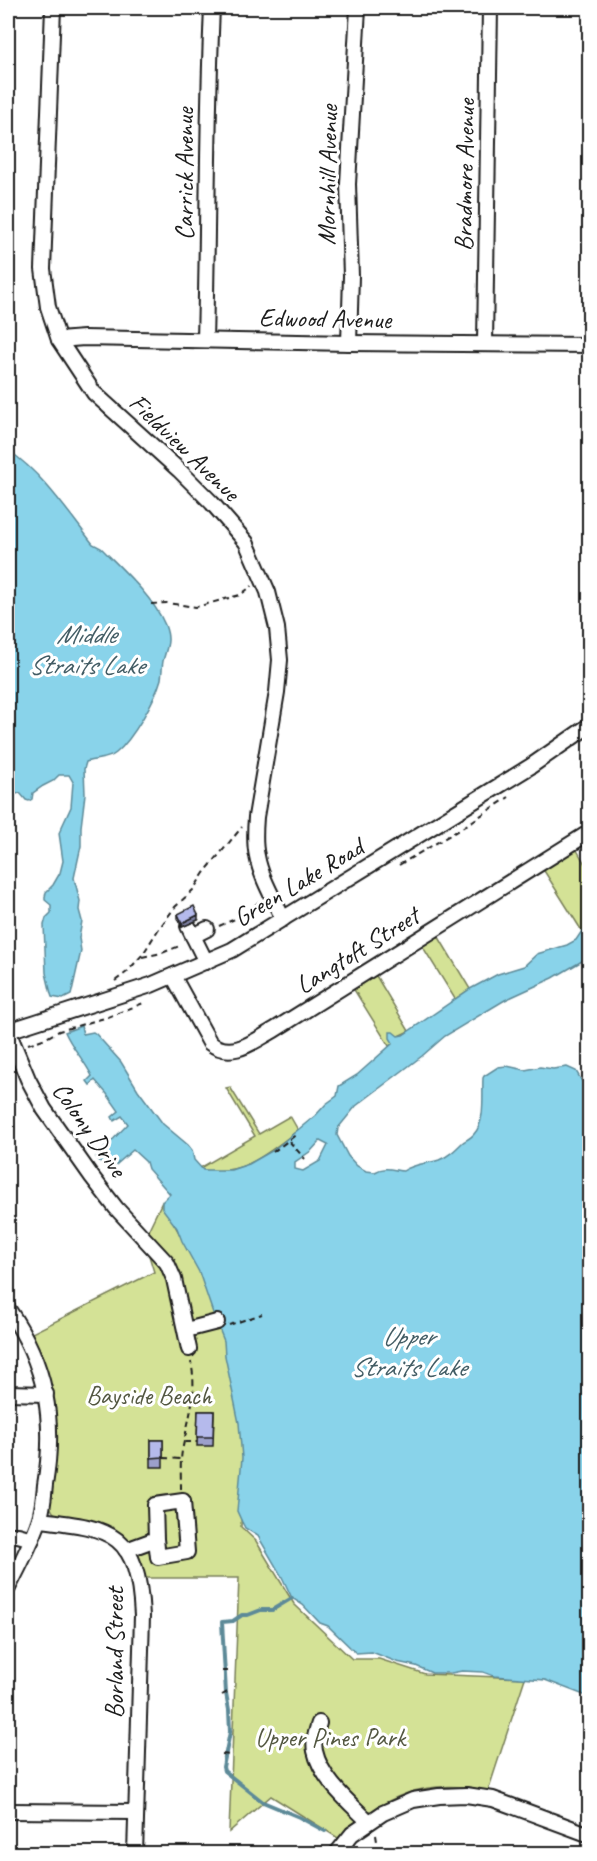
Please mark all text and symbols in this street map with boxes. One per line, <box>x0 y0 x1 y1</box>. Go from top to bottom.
street label: Bradmore Avenue <box>447 97 482 251</box>
street label: Mornhill Avenue <box>310 103 345 245</box>
street label: Carrick Avenue <box>168 106 201 240</box>
street label: Edwood Avenue <box>259 301 393 336</box>
street label: Fieldview Avenue <box>122 386 249 510</box>
water label: Middle Straits Lake <box>28 617 148 682</box>
street label: Green Lake Road <box>227 829 372 934</box>
street label: Langtoft Street <box>289 898 428 1001</box>
street label: Colony Drive <box>45 1075 136 1185</box>
water label: Upper Straits Lake <box>350 1319 470 1384</box>
park label: Bayside Beach <box>86 1379 213 1412</box>
street label: Borland Street <box>98 1585 131 1719</box>
park label: Upper Pines Park <box>255 1721 408 1754</box>

